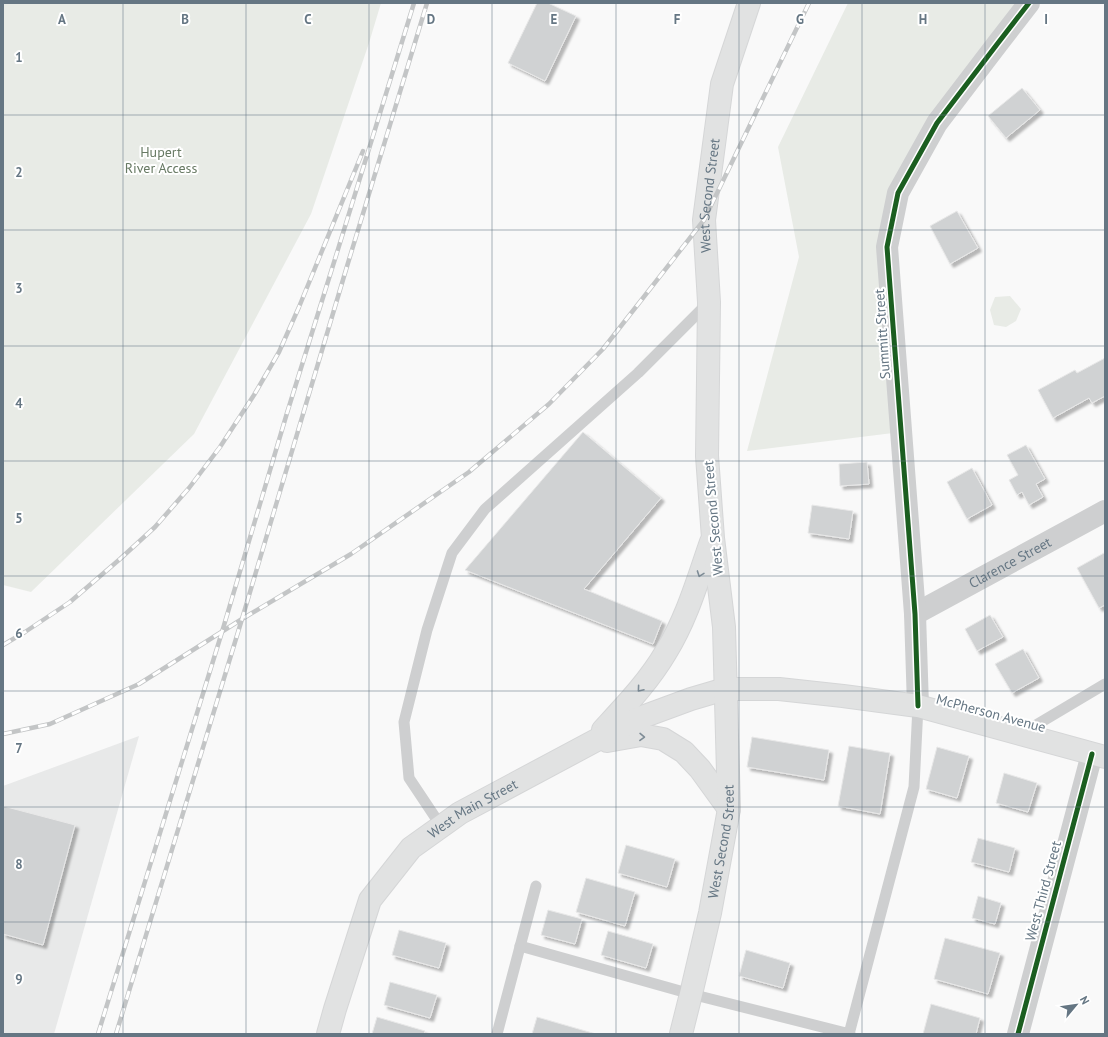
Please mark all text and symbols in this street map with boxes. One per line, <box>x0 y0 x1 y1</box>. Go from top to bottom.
text: A <box>58 11 66 28</box>
text: B <box>181 11 189 28</box>
text: C <box>304 11 312 28</box>
text: D <box>427 11 435 28</box>
text: E <box>551 11 558 28</box>
text: F <box>674 11 681 28</box>
text: G <box>796 11 804 28</box>
text: H <box>919 11 927 28</box>
text: I <box>1044 11 1048 28</box>
text: 1 <box>15 49 23 66</box>
street label: West Second Street <box>695 137 724 253</box>
park label: Hupert River Access <box>125 143 197 177</box>
text: 2 <box>15 164 23 181</box>
text: 3 <box>15 280 23 297</box>
street label: Summitt Street <box>870 288 894 380</box>
text: 4 <box>15 395 23 412</box>
street label: West Second Street <box>699 460 727 576</box>
text: 5 <box>15 510 23 527</box>
street label: Clarence Street <box>966 533 1055 592</box>
one-way arrow <box>696 571 704 578</box>
text: 6 <box>15 625 23 642</box>
one-way arrow <box>637 684 644 691</box>
street label: McPherson Avenue <box>934 690 1048 736</box>
one-way arrow <box>639 732 645 741</box>
text: 7 <box>15 740 23 757</box>
street label: West Main Street <box>424 775 521 842</box>
street label: West Second Street <box>704 784 738 900</box>
street label: West Third Street <box>1021 839 1065 943</box>
text: 8 <box>15 856 23 873</box>
text: 9 <box>15 971 23 988</box>
north arrow <box>1056 985 1096 1025</box>
text: N <box>1077 994 1093 1007</box>

